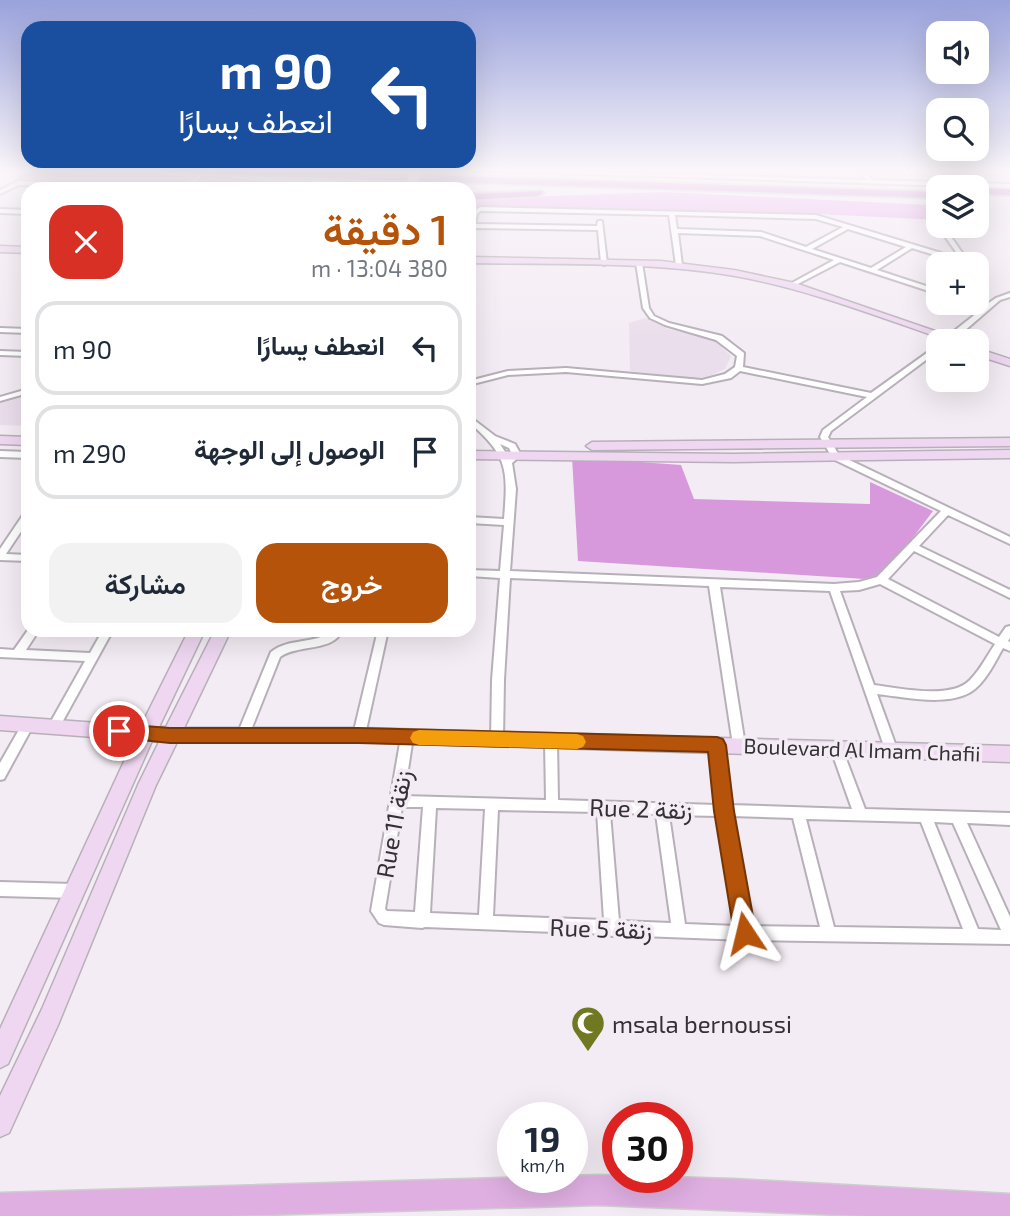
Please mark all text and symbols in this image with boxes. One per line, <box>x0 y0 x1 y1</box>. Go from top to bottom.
map controls <box>926 21 989 392</box>
button: sound <box>926 21 989 84</box>
text: 90 m <box>219 40 333 99</box>
icon: left <box>357 49 448 140</box>
button: search <box>926 98 989 161</box>
text: انعطف يسارًا <box>178 101 333 139</box>
button: layers <box>926 175 989 238</box>
text: 1 دقيقة <box>323 203 448 253</box>
button: close <box>49 205 123 279</box>
button: + <box>926 252 989 315</box>
text: 380 m · 13:04 <box>311 254 448 282</box>
text: انعطف يسارًا <box>256 329 385 360</box>
icon: left <box>406 329 444 367</box>
button: − <box>926 329 989 392</box>
text: 90 m <box>53 333 112 364</box>
text: الوصول إلى الوجهة <box>194 433 385 464</box>
icon: arrive <box>406 433 444 471</box>
text: 290 m <box>53 437 127 468</box>
button: مشاركة <box>49 543 242 623</box>
button: خروج <box>256 543 448 623</box>
pin <box>89 701 149 761</box>
icon: arrive <box>100 712 138 750</box>
street label: Boulevard Al Imam Chafii <box>743 732 981 766</box>
street label: Rue 11 زنقة <box>369 768 419 881</box>
street label: Rue 2 زنقة <box>589 792 693 826</box>
position arrow <box>708 896 782 970</box>
street label: Rue 5 زنقة <box>549 912 653 946</box>
mosque icon: msala bernoussi <box>569 1004 607 1053</box>
place label: msala bernoussi <box>612 1009 792 1038</box>
speed limit sign: 30 <box>602 1102 693 1193</box>
text: 19 <box>525 1117 560 1159</box>
text: km/h <box>520 1154 565 1176</box>

